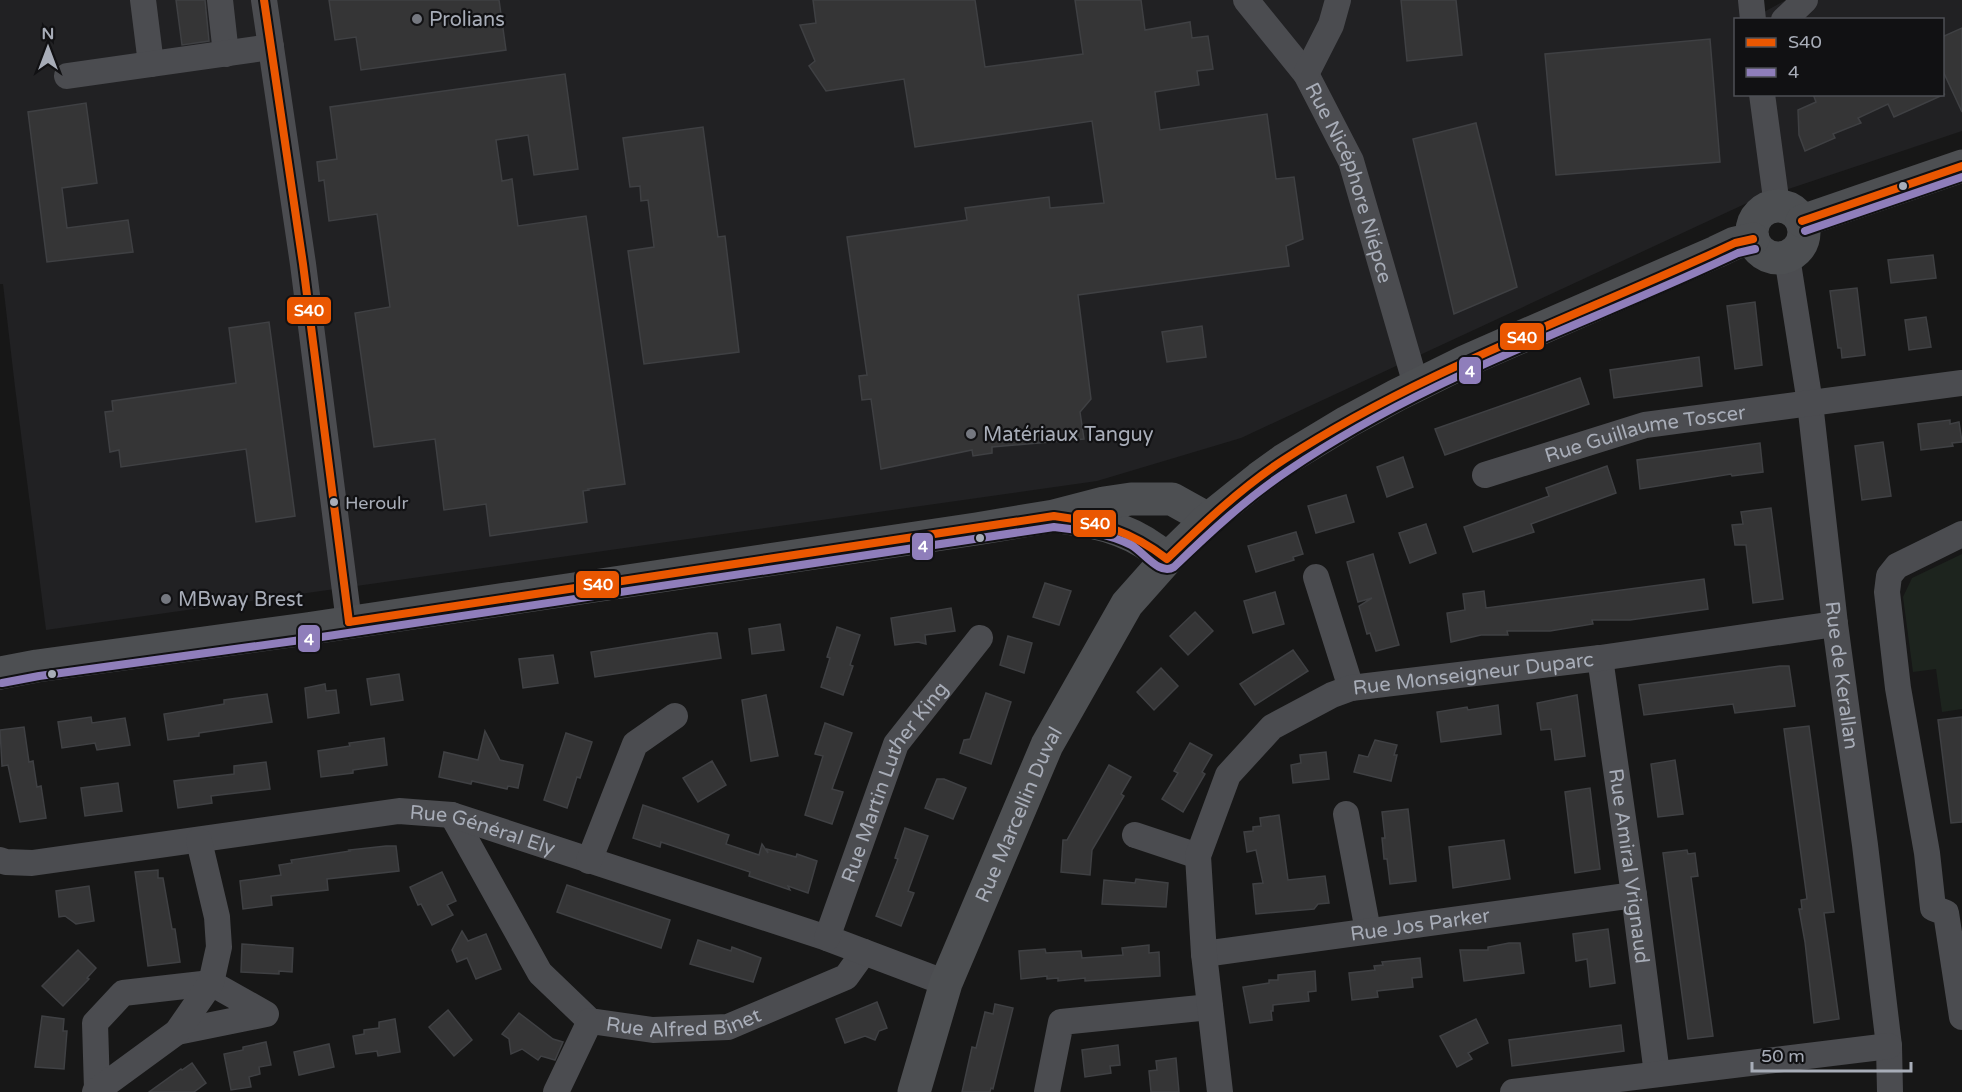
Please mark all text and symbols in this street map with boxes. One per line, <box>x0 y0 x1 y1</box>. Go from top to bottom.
place label: Prolians <box>429 8 505 32</box>
marker: Prolians <box>410 12 424 26</box>
north arrow <box>18 18 78 78</box>
legend <box>1734 18 1944 96</box>
text: N <box>42 24 54 44</box>
text: S40 <box>1788 31 1822 53</box>
text: 4 <box>1788 61 1799 83</box>
street label: Rue Nicéphore Niépce <box>1300 79 1397 286</box>
unlabelled marker <box>1897 180 1909 192</box>
line badge: S40 <box>286 296 332 325</box>
text: S40 <box>294 301 324 321</box>
line badge: S40 <box>1499 322 1545 351</box>
text: S40 <box>1507 328 1537 348</box>
line badge: 4 <box>1458 356 1482 385</box>
text: 4 <box>1465 362 1475 382</box>
street label: Rue Guillaume Toscer <box>1542 401 1747 469</box>
place label: Matériaux Tanguy <box>983 423 1154 447</box>
marker: Matériaux Tanguy <box>964 427 978 441</box>
place label: Heroulr <box>345 492 409 514</box>
marker: Heroulr <box>328 496 340 508</box>
line badge: S40 <box>1072 509 1117 538</box>
text: S40 <box>1080 514 1110 534</box>
line badge: 4 <box>911 532 934 561</box>
unlabelled marker <box>974 532 986 544</box>
text: 4 <box>918 537 928 557</box>
line badge: S40 <box>575 570 620 599</box>
text: S40 <box>583 575 613 595</box>
place label: MBway Brest <box>178 588 304 612</box>
marker: MBway Brest <box>159 592 173 606</box>
street label: Rue de Kerallan <box>1820 600 1863 751</box>
line badge: 4 <box>297 624 321 653</box>
text: 4 <box>304 630 314 650</box>
street label: Rue Monseigneur Duparc <box>1352 648 1595 701</box>
unlabelled marker <box>46 668 58 680</box>
street label: Rue Martin Luther King <box>837 677 954 886</box>
street label: Rue Marcellin Duval <box>971 723 1068 906</box>
street label: Rue Amiral Vrignaud <box>1603 767 1654 965</box>
street label: Rue Général Ely <box>409 801 558 861</box>
street label: Rue Jos Parker <box>1349 904 1492 947</box>
street label: Rue Alfred Binet <box>604 1003 765 1043</box>
scale bar <box>1752 1035 1911 1073</box>
text: 50 m <box>1761 1045 1805 1067</box>

